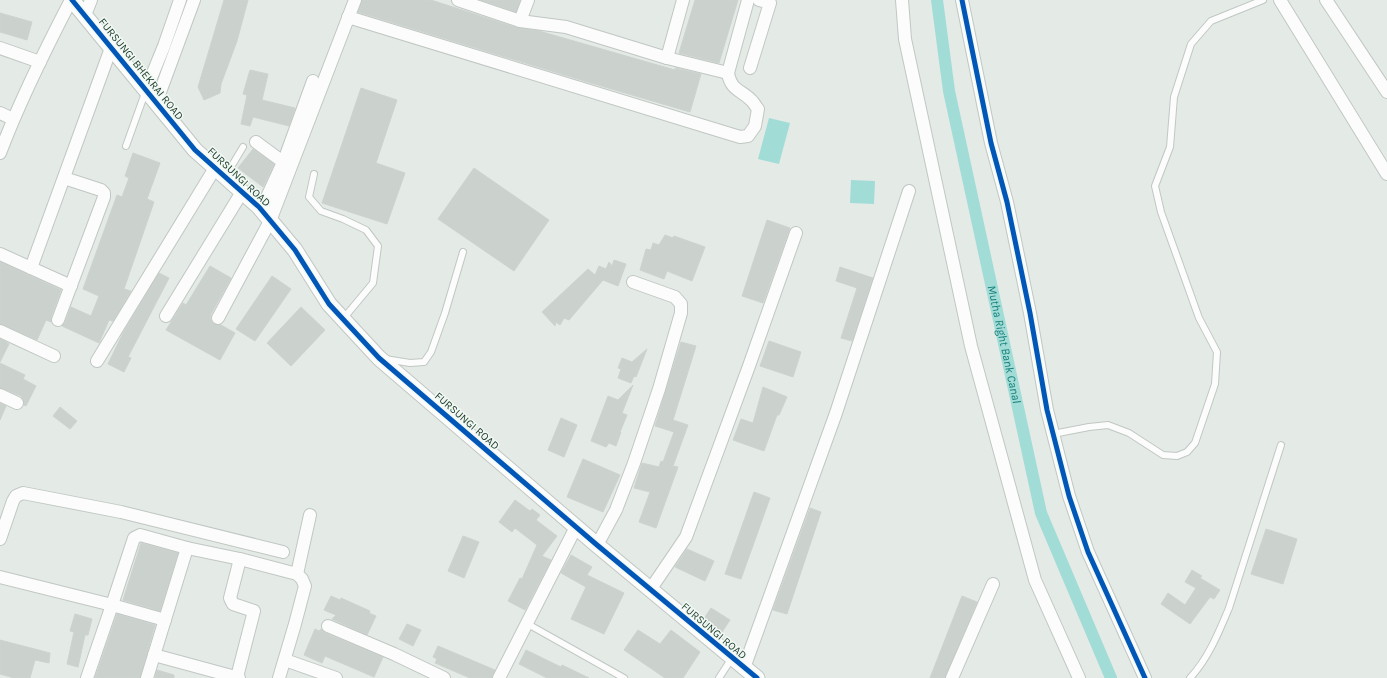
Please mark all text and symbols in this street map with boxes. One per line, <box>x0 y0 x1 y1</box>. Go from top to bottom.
street label: FURSUNGI BHEKRAI ROAD <box>96 16 186 122</box>
street label: FURSUNGI ROAD <box>205 145 273 209</box>
water label: Mutha Right Bank Canal <box>985 284 1024 405</box>
street label: FURSUNGI ROAD <box>432 389 502 453</box>
street label: FURSUNGI ROAD <box>679 600 749 662</box>

